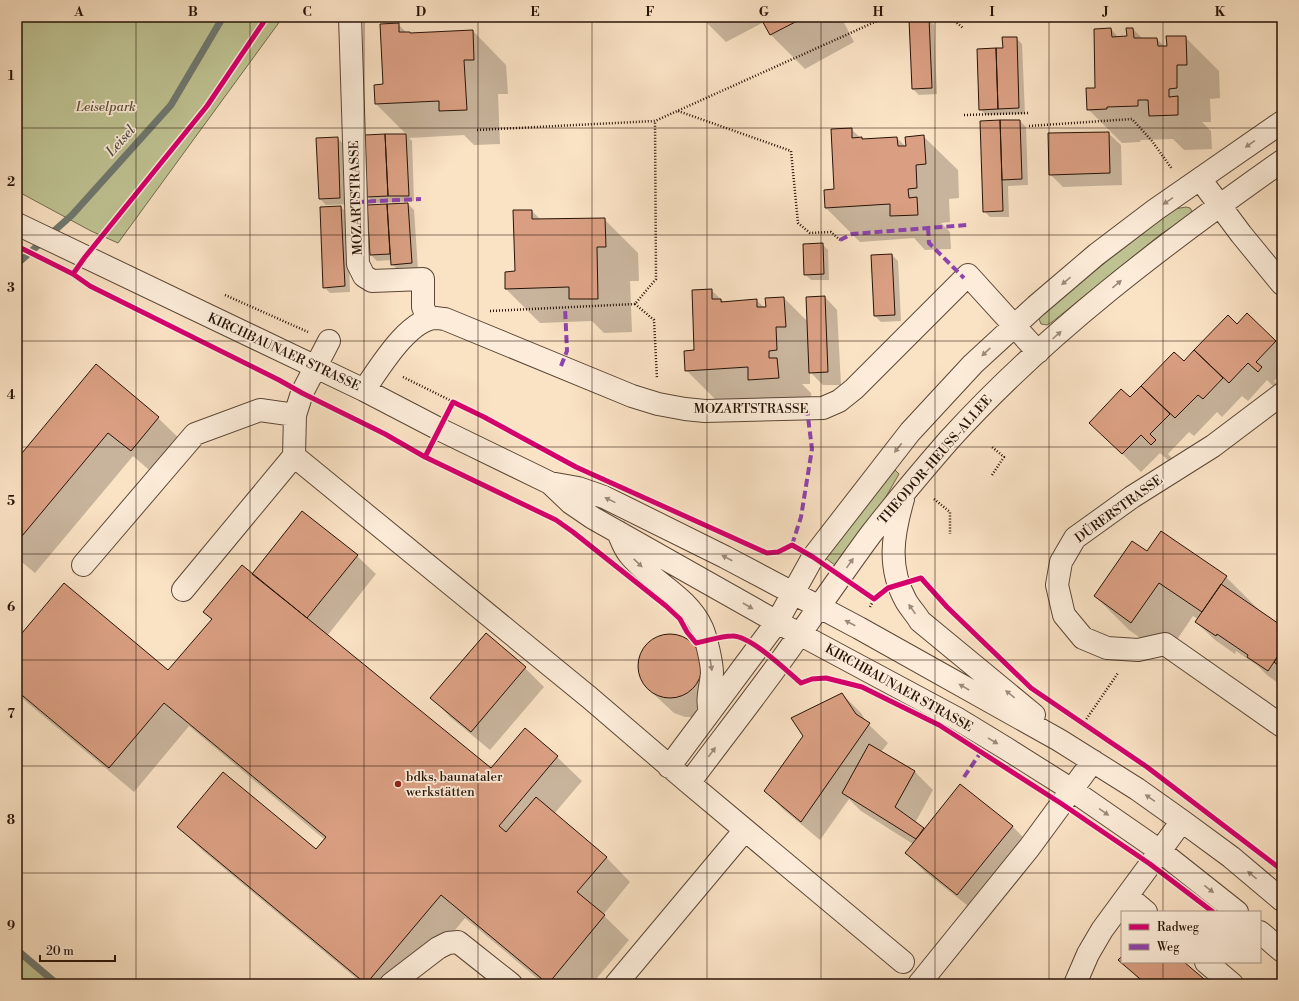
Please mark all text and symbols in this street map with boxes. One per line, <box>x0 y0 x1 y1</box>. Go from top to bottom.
text: A <box>73 4 84 20</box>
text: B <box>188 4 198 20</box>
text: C <box>302 4 312 20</box>
text: D <box>416 4 426 20</box>
text: E <box>530 4 540 20</box>
text: F <box>645 4 655 20</box>
text: G <box>759 4 770 20</box>
text: H <box>873 4 884 20</box>
text: I <box>989 4 995 20</box>
text: J <box>1101 4 1109 20</box>
text: K <box>1215 4 1226 20</box>
text: 1 <box>8 68 15 84</box>
park label: Leiselpark <box>75 99 136 115</box>
water label: Leisel <box>102 121 140 161</box>
street label: MOZARTSTRASSE <box>346 140 366 256</box>
one-way arrow <box>1245 140 1255 148</box>
text: 2 <box>7 174 15 190</box>
one-way arrow <box>1163 197 1173 205</box>
one-way arrow <box>1060 277 1071 286</box>
one-way arrow <box>1111 279 1122 288</box>
text: 3 <box>7 280 15 296</box>
street label: KIRCHBAUNAER STRASSE <box>205 310 363 394</box>
one-way arrow <box>1052 330 1062 340</box>
one-way arrow <box>981 348 991 357</box>
text: 4 <box>7 387 16 403</box>
street label: THEODOR-HEUSS-ALLEE <box>875 392 995 528</box>
street label: MOZARTSTRASSE <box>693 401 809 417</box>
one-way arrow <box>894 443 902 453</box>
street label: DÜRERSTRASSE <box>1071 471 1166 546</box>
text: 5 <box>7 493 15 509</box>
one-way arrow <box>604 497 616 503</box>
one-way arrow <box>721 554 732 561</box>
one-way arrow <box>633 558 643 568</box>
one-way arrow <box>846 558 854 568</box>
text: 6 <box>7 599 15 615</box>
one-way arrow <box>743 602 754 609</box>
one-way arrow <box>908 604 916 615</box>
one-way arrow <box>845 620 856 626</box>
street label: KIRCHBAUNAER STRASSE <box>822 641 976 735</box>
one-way arrow <box>708 659 714 672</box>
one-way arrow <box>958 683 970 690</box>
one-way arrow <box>1005 690 1015 699</box>
text: 7 <box>7 706 15 722</box>
one-way arrow <box>987 737 999 744</box>
one-way arrow <box>708 747 716 758</box>
place label: bdks, baunataler werkstätten <box>405 769 503 800</box>
marker: bdks, baunataler werkstätten <box>393 779 403 789</box>
one-way arrow <box>1145 794 1156 802</box>
one-way arrow <box>1099 808 1109 816</box>
text: 8 <box>7 812 15 828</box>
one-way arrow <box>1247 870 1258 879</box>
one-way arrow <box>1203 885 1214 893</box>
legend <box>1121 911 1261 963</box>
text: 9 <box>7 918 15 934</box>
text: Radweg <box>1157 920 1200 935</box>
scale bar <box>40 937 115 963</box>
text: Weg <box>1156 940 1180 955</box>
text: 20 m <box>46 944 74 959</box>

